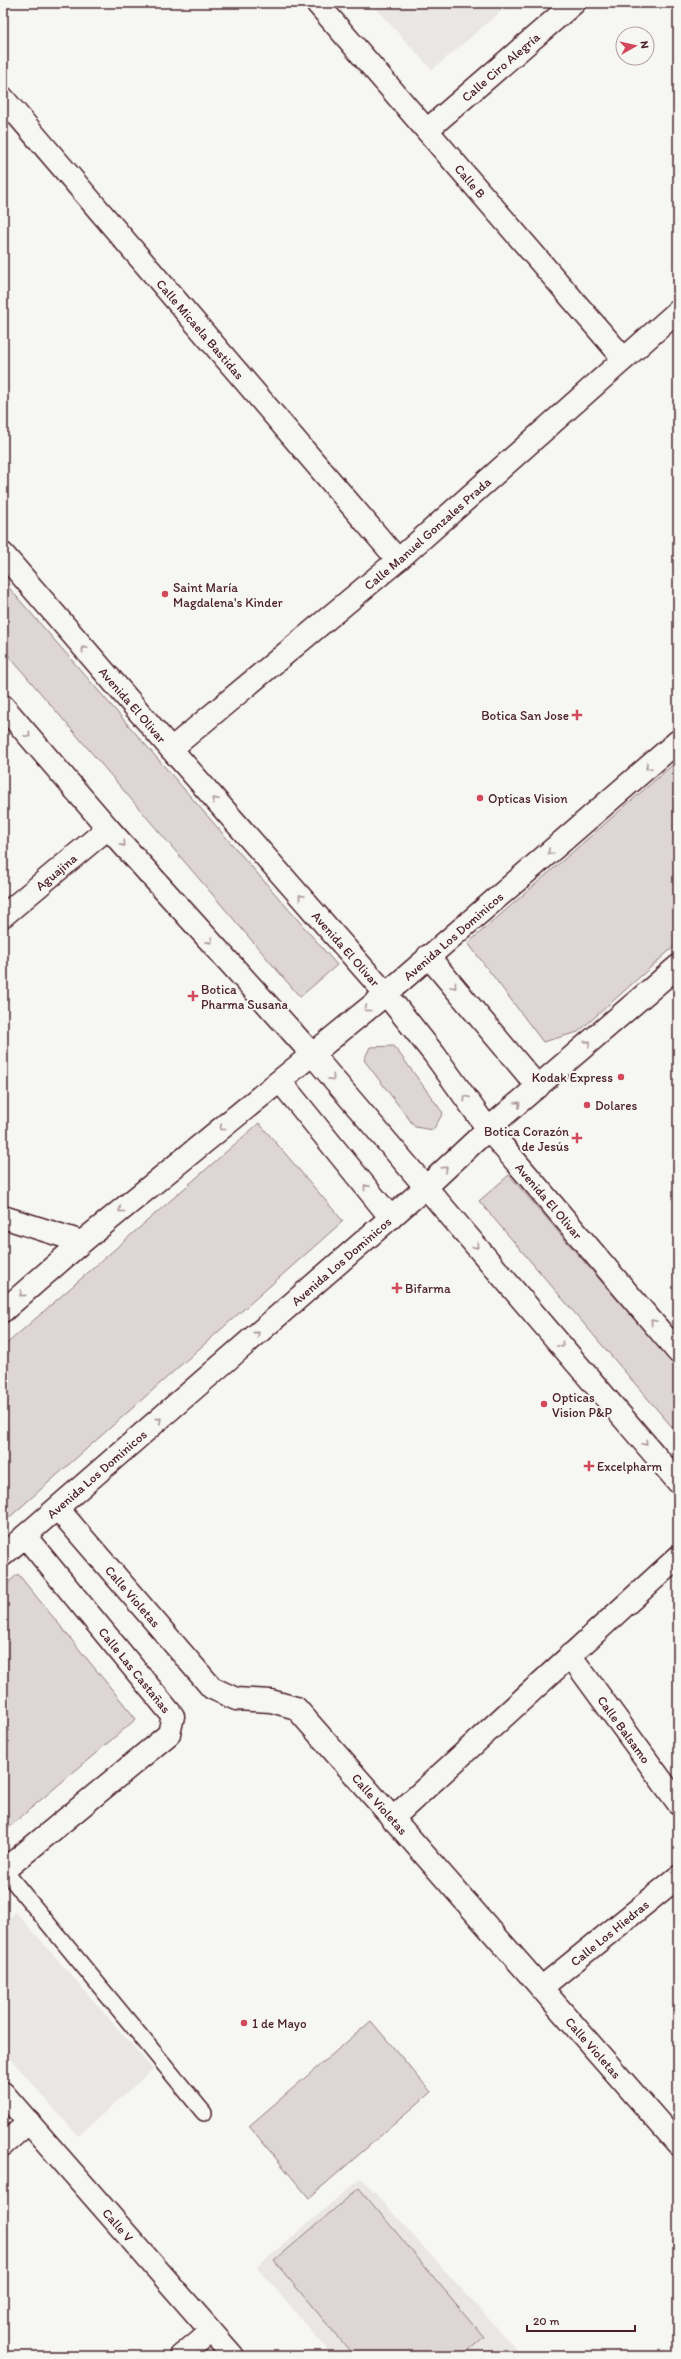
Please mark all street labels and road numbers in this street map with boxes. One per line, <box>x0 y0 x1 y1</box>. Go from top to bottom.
street label: Calle Ciro Alegría <box>459 29 543 105</box>
street label: Calle B <box>451 161 489 201</box>
street label: Calle Micaela Bastidas <box>153 276 247 383</box>
street label: Calle Manuel Gonzales Prada <box>361 474 494 593</box>
street label: Avenida El Olivar <box>96 664 170 747</box>
street label: Aguajina <box>32 850 80 894</box>
street label: Avenida Los Dominicos <box>400 889 507 984</box>
street label: Avenida El Olivar <box>309 908 383 990</box>
street label: Avenida El Olivar <box>512 1160 586 1243</box>
street label: Avenida Los Dominicos <box>288 1214 394 1309</box>
street label: Avenida Los Dominicos <box>44 1426 150 1521</box>
street label: Calle Violetas <box>102 1563 163 1631</box>
street label: Calle Las Castañas <box>95 1624 174 1716</box>
street label: Calle Balsamo <box>594 1693 654 1767</box>
street label: Calle Violetas <box>349 1770 411 1838</box>
street label: Calle Los Hiedras <box>567 1897 652 1969</box>
street label: Calle Violetas <box>562 2014 624 2082</box>
street label: Calle V <box>99 2205 137 2245</box>

